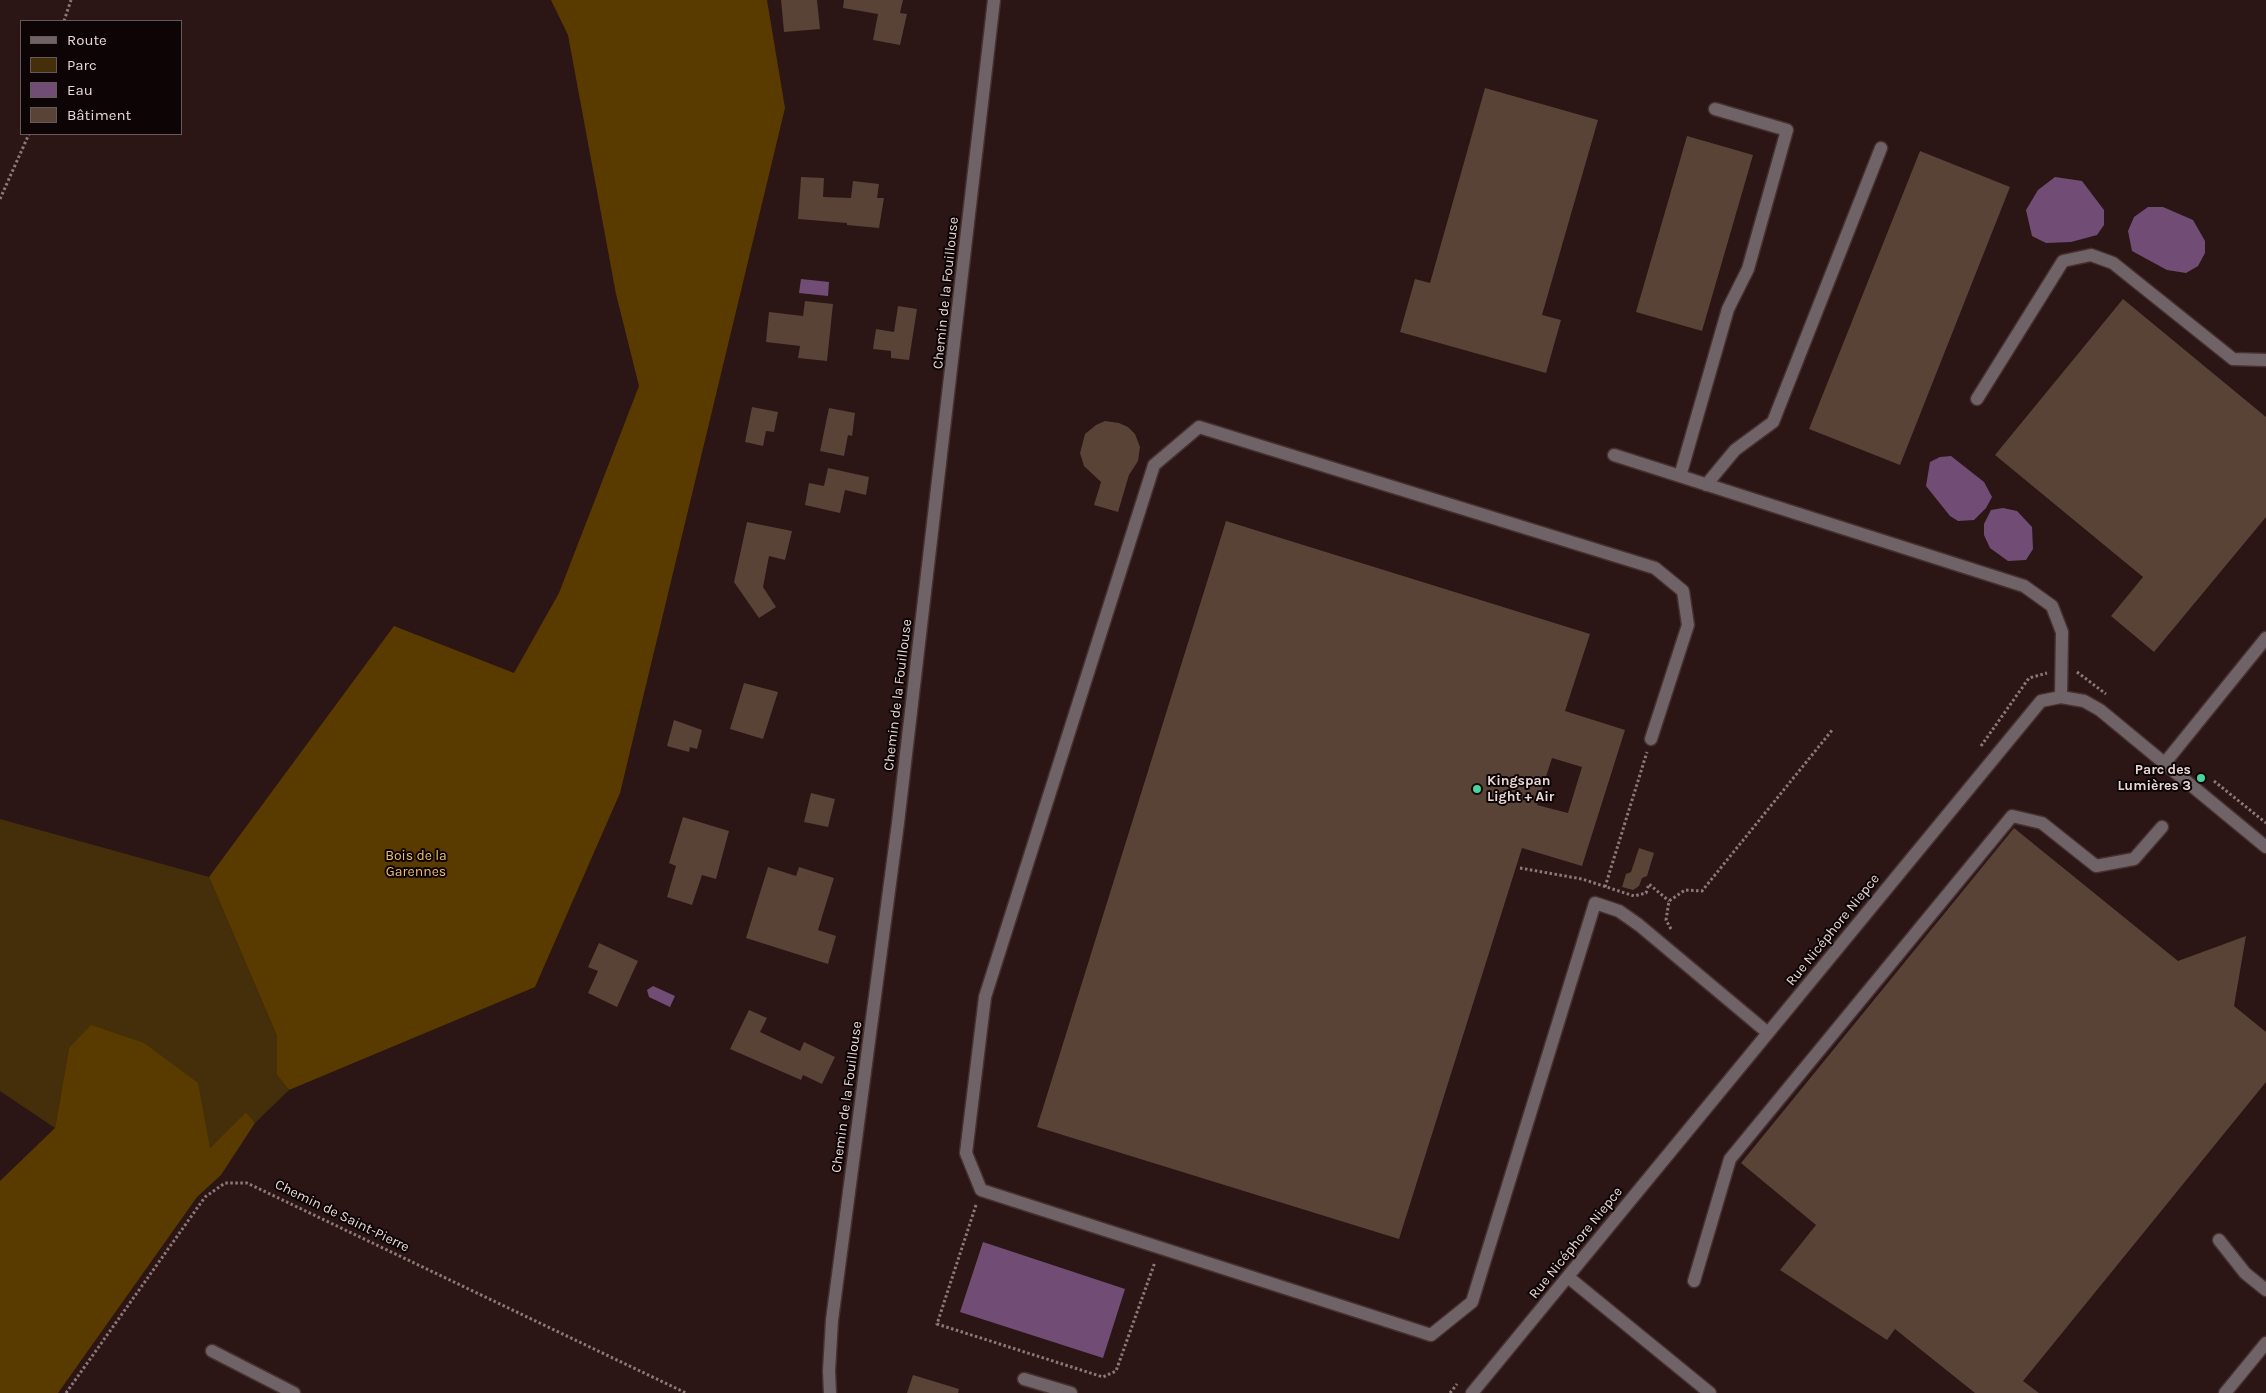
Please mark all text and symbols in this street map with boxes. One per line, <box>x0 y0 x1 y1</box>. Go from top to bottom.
legend <box>20 20 182 135</box>
text: Route <box>67 31 107 49</box>
text: Parc <box>67 56 97 74</box>
text: Eau <box>67 81 93 99</box>
text: Bâtiment <box>67 106 131 124</box>
street label: Chemin de la Fouillouse <box>930 216 962 370</box>
street label: Chemin de la Fouillouse <box>880 618 916 772</box>
place label: Parc des Lumières 3 <box>2117 762 2191 794</box>
marker: Parc des Lumières 3 <box>2195 772 2207 784</box>
place label: Kingspan Light + Air <box>1487 773 1554 806</box>
marker: Kingspan Light + Air <box>1471 783 1483 795</box>
park label: Bois de la Garennes <box>385 848 447 880</box>
street label: Rue Nicéphore Niepce <box>1783 871 1883 989</box>
street label: Chemin de la Fouillouse <box>828 1020 866 1174</box>
street label: Chemin de Saint-Pierre <box>272 1176 412 1256</box>
street label: Rue Nicéphore Niepce <box>1526 1184 1626 1302</box>

